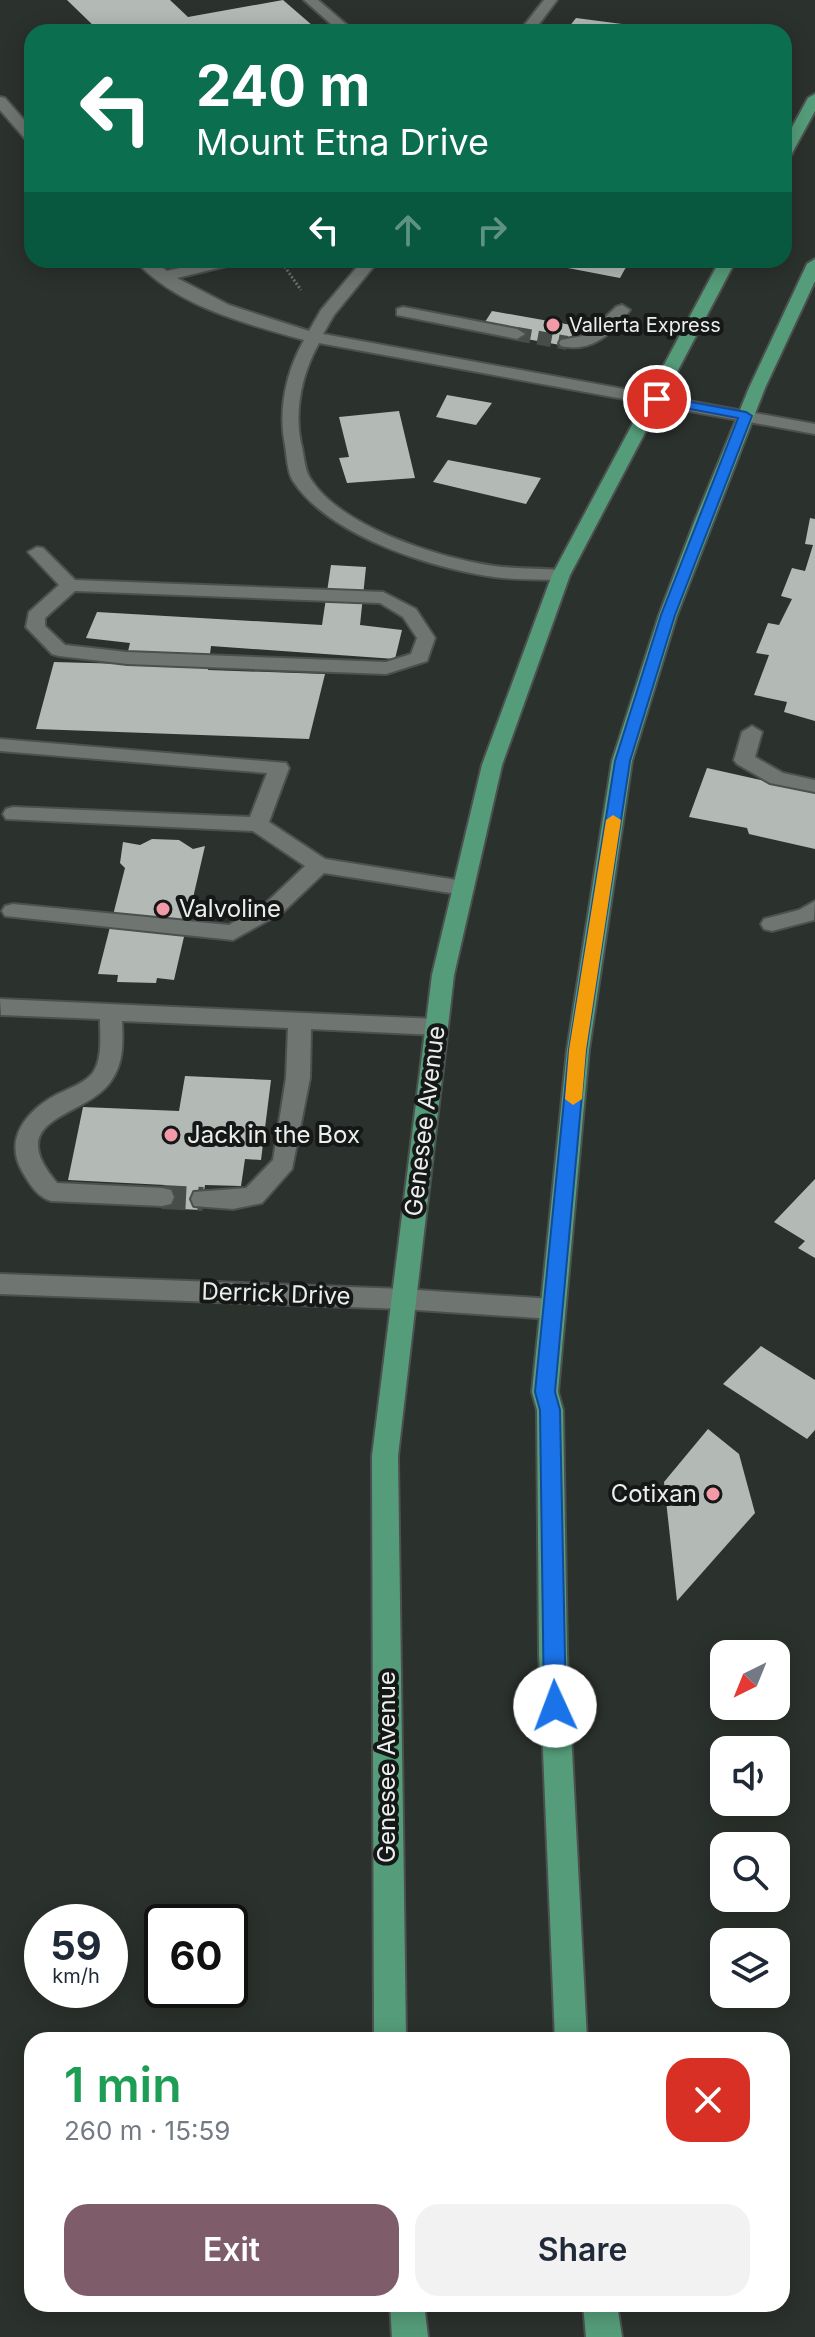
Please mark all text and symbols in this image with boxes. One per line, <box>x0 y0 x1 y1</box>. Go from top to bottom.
text: 240 m <box>196 52 370 120</box>
icon: left <box>64 56 168 160</box>
text: Mount Etna Drive <box>196 120 489 164</box>
icon: left <box>302 208 346 252</box>
icon: ahead <box>386 208 430 252</box>
icon: right <box>470 208 514 252</box>
place label: Vallerta Express <box>569 313 721 337</box>
marker: Vallerta Express <box>544 316 562 334</box>
pin <box>623 365 691 433</box>
icon: arrive <box>635 377 679 421</box>
place label: Valvoline <box>179 894 281 923</box>
marker: Valvoline <box>154 900 172 918</box>
street label: Genesee Avenue <box>398 1024 451 1218</box>
place label: Jack in the Box <box>187 1120 360 1149</box>
marker: Jack in the Box <box>162 1126 180 1144</box>
street label: Derrick Drive <box>201 1276 351 1311</box>
place label: Cotixan <box>611 1479 697 1508</box>
marker: Cotixan <box>704 1485 722 1503</box>
north arrow <box>710 1640 790 1720</box>
map controls <box>710 1640 790 2008</box>
position arrow <box>513 1664 597 1748</box>
street label: Genesee Avenue <box>372 1671 401 1863</box>
button: sound <box>710 1736 790 1816</box>
button: search <box>710 1832 790 1912</box>
speed limit sign: 60 <box>144 1904 248 2008</box>
text: 59 <box>50 1921 102 1970</box>
button: layers <box>710 1928 790 2008</box>
text: km/h <box>52 1964 100 1988</box>
text: 1 min <box>64 2055 182 2114</box>
button: close <box>666 2058 750 2142</box>
text: 260 m · 15:59 <box>64 2115 230 2146</box>
button: Exit <box>64 2204 399 2296</box>
button: Share <box>415 2204 750 2296</box>

